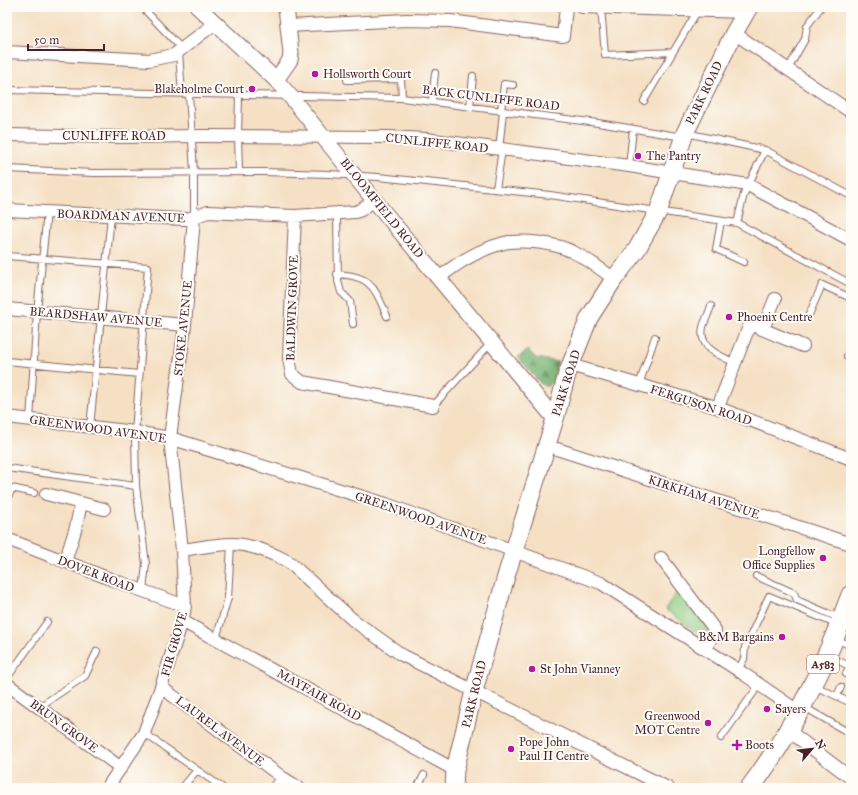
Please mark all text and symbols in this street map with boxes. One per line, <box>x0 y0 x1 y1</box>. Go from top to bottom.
scale bar <box>28 26 104 52</box>
text: 50 m <box>34 33 59 47</box>
street label: PARK ROAD <box>683 59 725 127</box>
place label: Hollsworth Court <box>323 67 412 81</box>
marker: Hollsworth Court <box>310 69 320 79</box>
place label: Blakeholme Court <box>154 82 245 96</box>
street label: BACK CUNLIFFE ROAD <box>421 83 561 113</box>
marker: Blakeholme Court <box>247 84 257 94</box>
street label: CUNLIFFE ROAD <box>62 129 166 143</box>
street label: CUNLIFFE ROAD <box>385 131 489 155</box>
place label: The Pantry <box>646 149 701 163</box>
marker: The Pantry <box>633 151 643 161</box>
street label: BLOOMFIELD ROAD <box>337 155 427 261</box>
street label: BOARDMAN AVENUE <box>57 207 186 225</box>
street label: BALDWIN GROVE <box>283 254 301 361</box>
street label: STOKE AVENUE <box>171 279 195 377</box>
street label: BEARDSHAW AVENUE <box>29 304 164 330</box>
place label: Phoenix Centre <box>737 310 813 324</box>
marker: Phoenix Centre <box>724 312 734 322</box>
street label: PARK ROAD <box>549 348 583 418</box>
street label: FERGUSON ROAD <box>648 382 754 428</box>
street label: GREENWOOD AVENUE <box>28 412 168 446</box>
street label: KIRKHAM AVENUE <box>646 472 762 522</box>
street label: GREENWOOD AVENUE <box>353 489 489 547</box>
place label: Longfellow Office Supplies <box>743 544 815 572</box>
street label: DOVER ROAD <box>56 553 136 595</box>
marker: Longfellow Office Supplies <box>818 553 828 563</box>
street label: FIR GROVE <box>158 610 190 678</box>
place label: B&M Bargains <box>699 630 774 645</box>
marker: B&M Bargains <box>777 632 787 642</box>
road number: A583 <box>807 655 839 673</box>
street label: PARK ROAD <box>459 659 489 729</box>
place label: St John Vianney <box>540 662 621 677</box>
marker: St John Vianney <box>527 664 537 674</box>
street label: MAYFAIR ROAD <box>274 666 364 724</box>
street label: LAUREL AVENUE <box>173 693 267 769</box>
street label: BRUN GROVE <box>27 697 101 756</box>
place label: Sayers <box>775 702 806 716</box>
marker: Sayers <box>762 704 772 714</box>
place label: Greenwood MOT Centre <box>635 709 700 737</box>
marker: Greenwood MOT Centre <box>703 718 713 728</box>
north arrow <box>792 729 832 769</box>
place label: Pope John Paul II Centre <box>519 735 589 763</box>
text: N <box>812 737 829 752</box>
place label: Boots <box>745 738 774 752</box>
marker: Boots <box>732 740 742 750</box>
marker: Pope John Paul II Centre <box>506 744 516 754</box>

